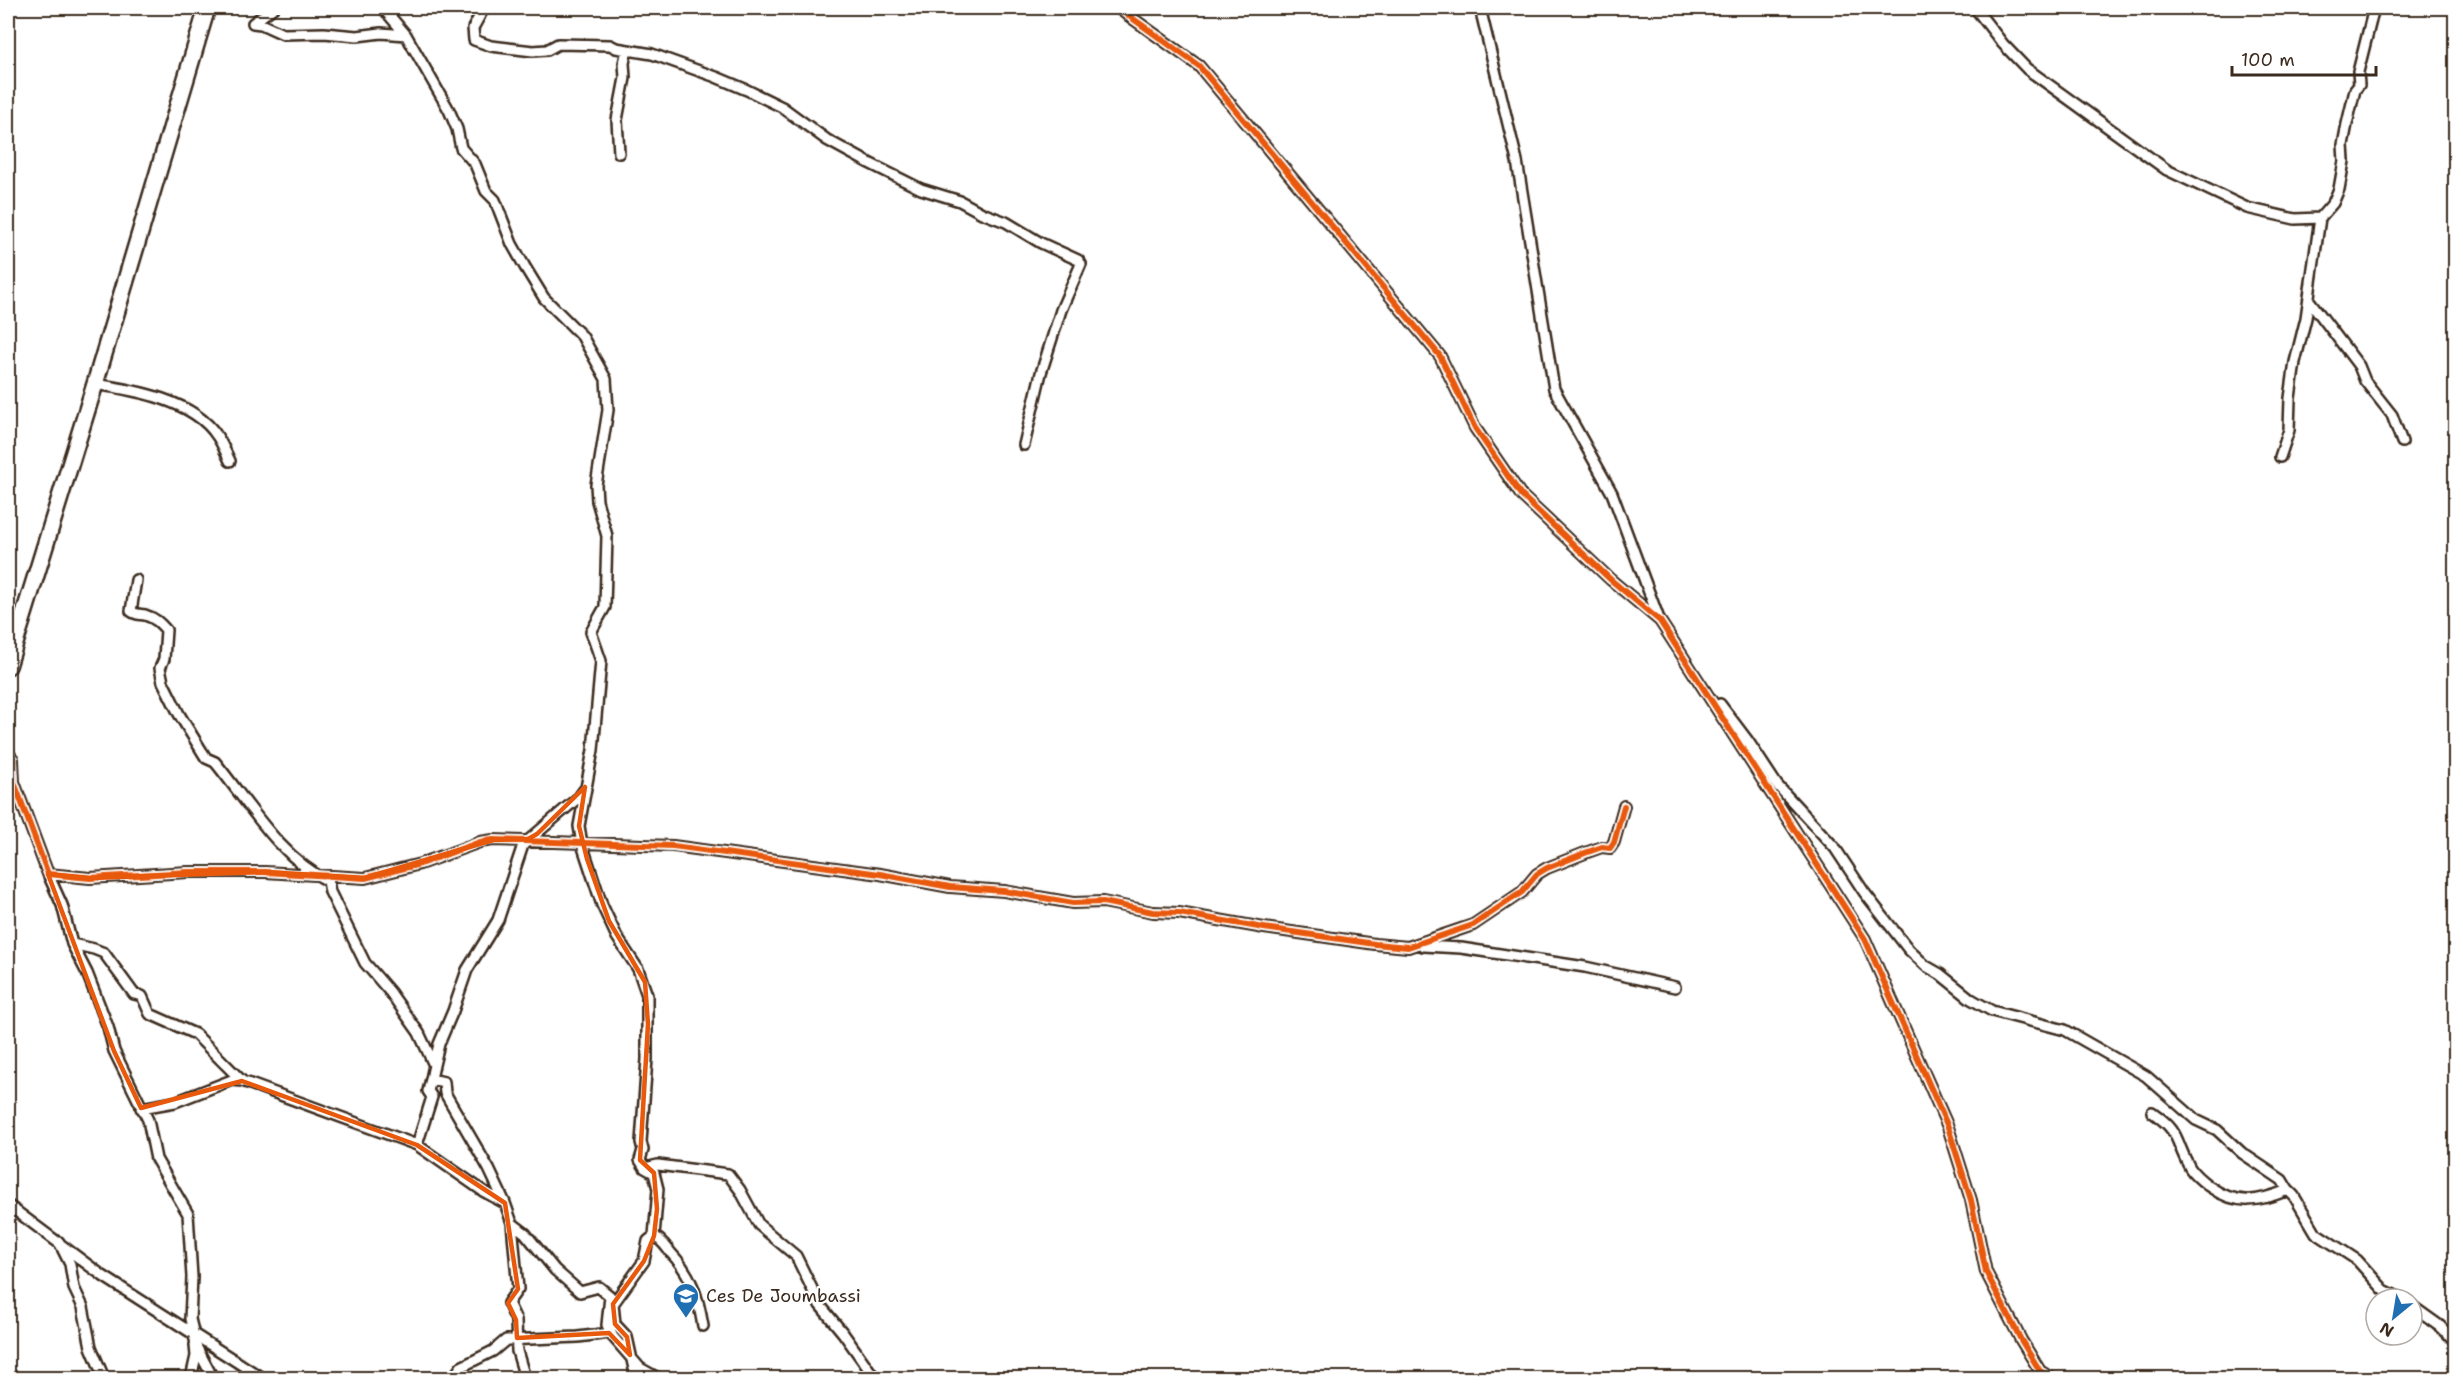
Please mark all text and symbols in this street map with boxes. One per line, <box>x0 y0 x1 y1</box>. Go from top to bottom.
scale bar <box>2232 39 2376 77</box>
text: 100 m <box>2241 48 2295 72</box>
school or university icon: Ces De Joumbassi <box>671 1281 701 1319</box>
place label: Ces De Joumbassi <box>706 1284 861 1308</box>
north arrow <box>2364 1287 2424 1347</box>
text: N <box>2376 1317 2397 1342</box>

